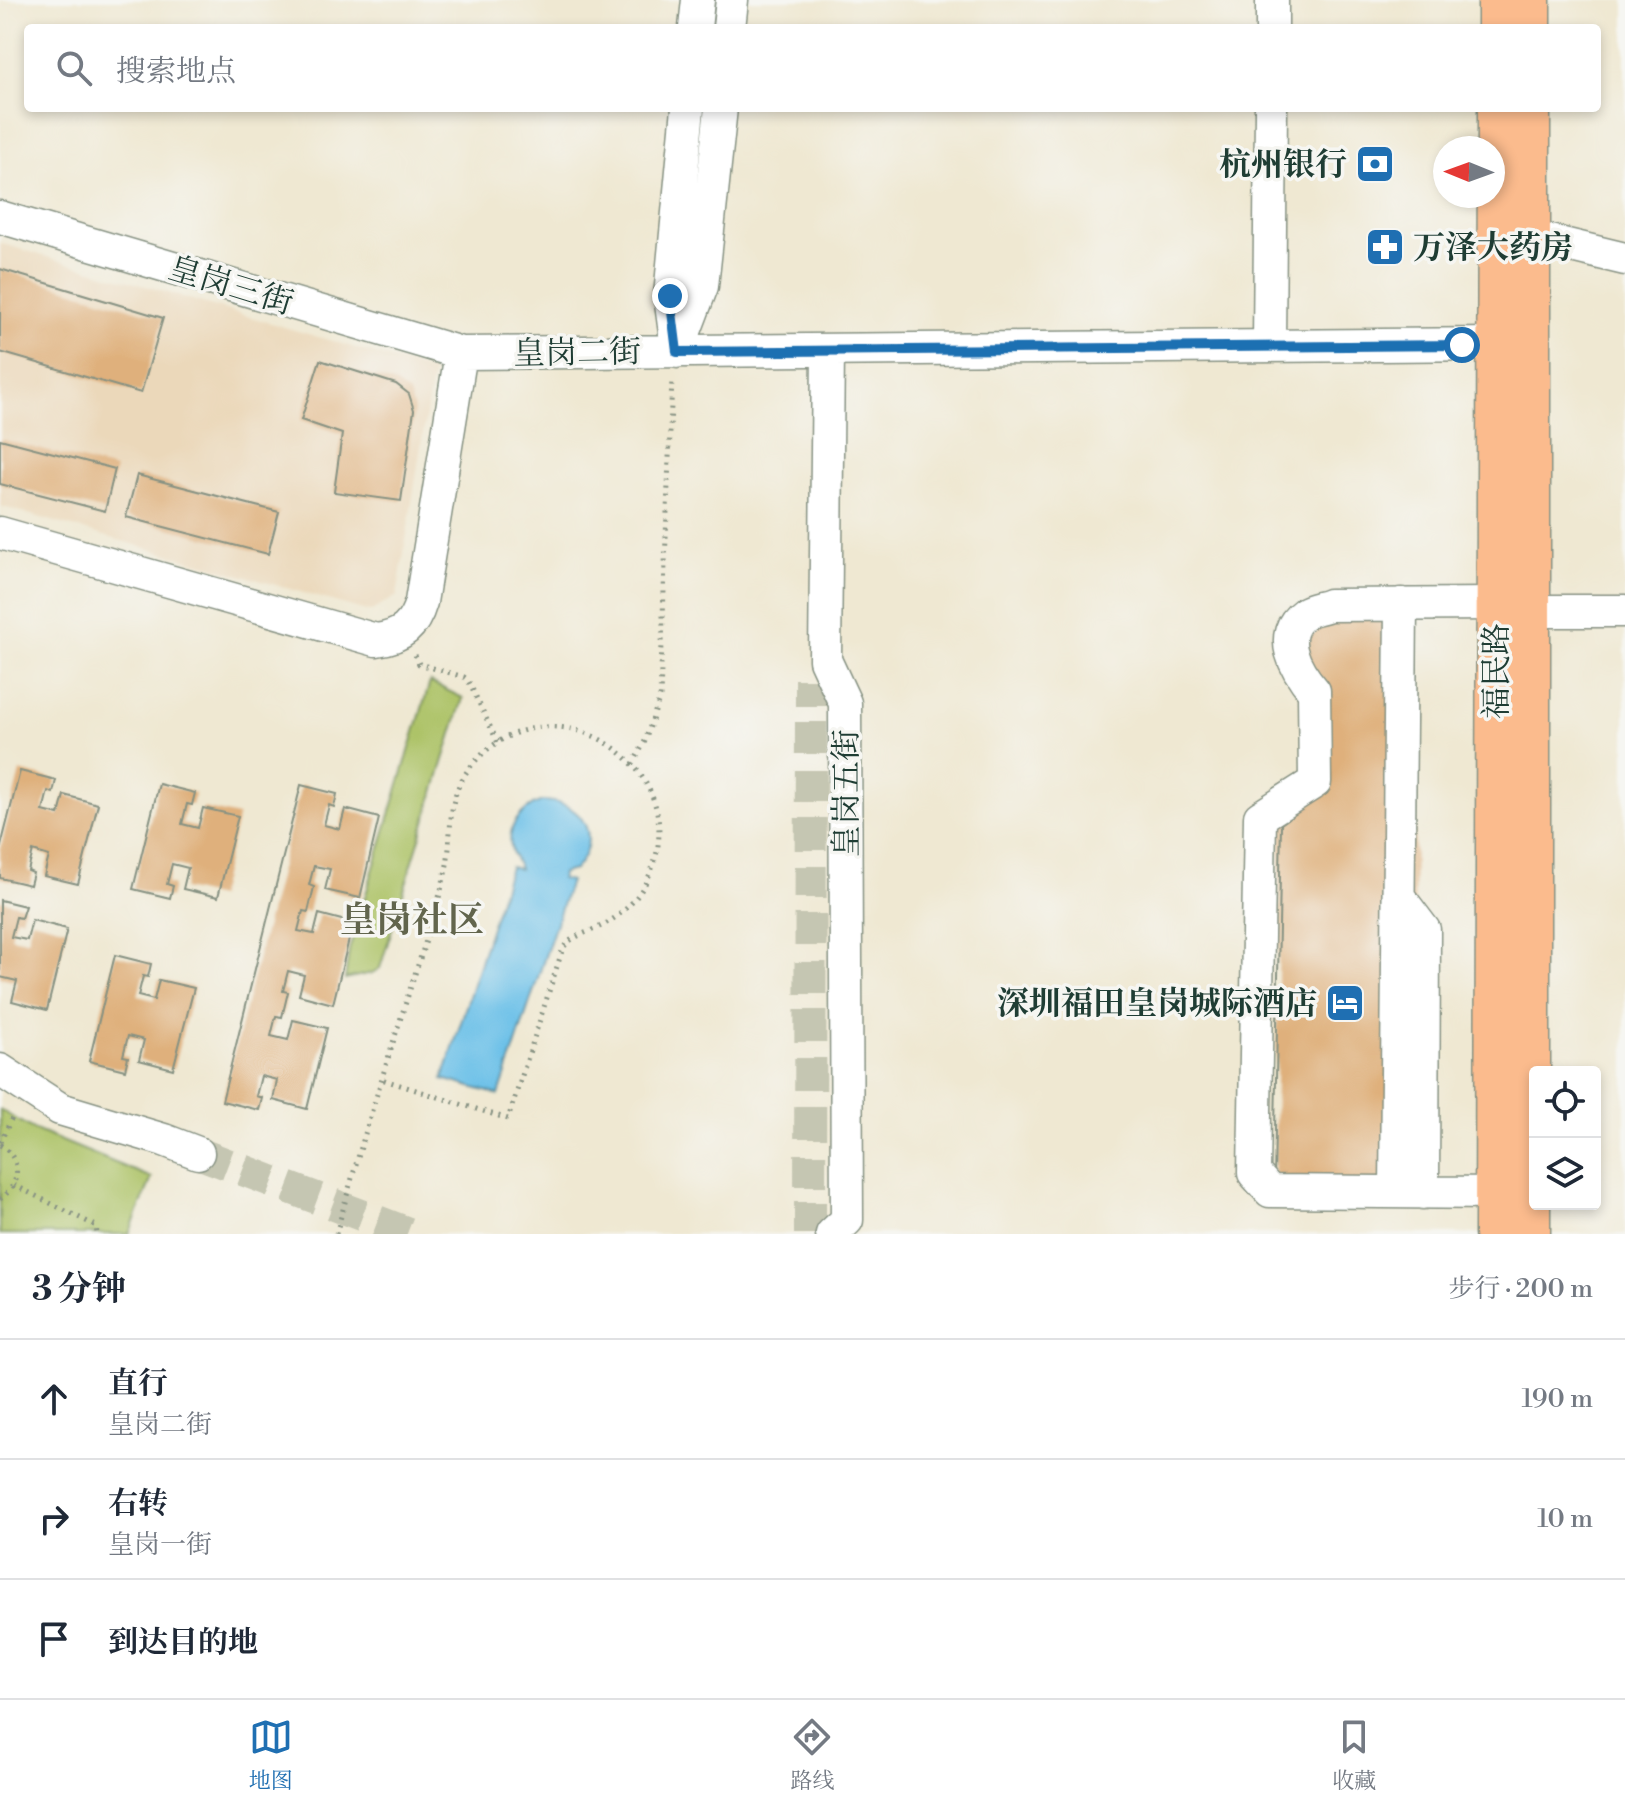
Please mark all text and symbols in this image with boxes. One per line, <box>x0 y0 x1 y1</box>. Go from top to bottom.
search box <box>24 24 1601 112</box>
icon: search <box>52 46 96 90</box>
text: 搜索地点 <box>116 53 236 91</box>
north arrow <box>1433 136 1505 208</box>
bank icon: 杭州银行 <box>1354 143 1396 185</box>
place label: 杭州银行 <box>1219 145 1347 185</box>
pharmacy icon: 万泽大药房 <box>1364 226 1406 268</box>
place label: 万泽大药房 <box>1413 228 1573 268</box>
street label: 皇岗三街 <box>164 248 298 324</box>
route end <box>652 278 688 314</box>
route start <box>1444 327 1480 363</box>
street label: 皇岗二街 <box>513 332 641 374</box>
street label: 福民路 <box>1477 623 1517 719</box>
street label: 皇岗五街 <box>827 729 867 857</box>
district label: 皇岗社区 <box>340 899 484 944</box>
hotel icon: 深圳福田皇岗城际酒店 <box>1324 982 1366 1024</box>
place label: 深圳福田皇岗城际酒店 <box>997 984 1317 1024</box>
map controls <box>1529 1066 1601 1210</box>
button: locate <box>1529 1066 1601 1138</box>
button: layers <box>1529 1138 1601 1210</box>
text: 3 分钟 <box>32 1269 126 1311</box>
text: 步行 · 200 m <box>1449 1273 1593 1305</box>
text: 直行 <box>108 1365 168 1403</box>
icon: ahead <box>32 1377 76 1421</box>
text: 190 m <box>1522 1383 1593 1415</box>
text: 皇岗二街 <box>108 1409 212 1441</box>
text: 右转 <box>108 1485 168 1523</box>
icon: right <box>32 1497 76 1541</box>
text: 10 m <box>1537 1503 1593 1535</box>
text: 皇岗一街 <box>108 1529 212 1561</box>
icon: arrive <box>32 1617 76 1661</box>
text: 到达目的地 <box>108 1624 258 1662</box>
tab: 地图 <box>249 1715 293 1795</box>
tab: 路线 <box>790 1715 834 1795</box>
tab: 收藏 <box>1332 1715 1376 1795</box>

